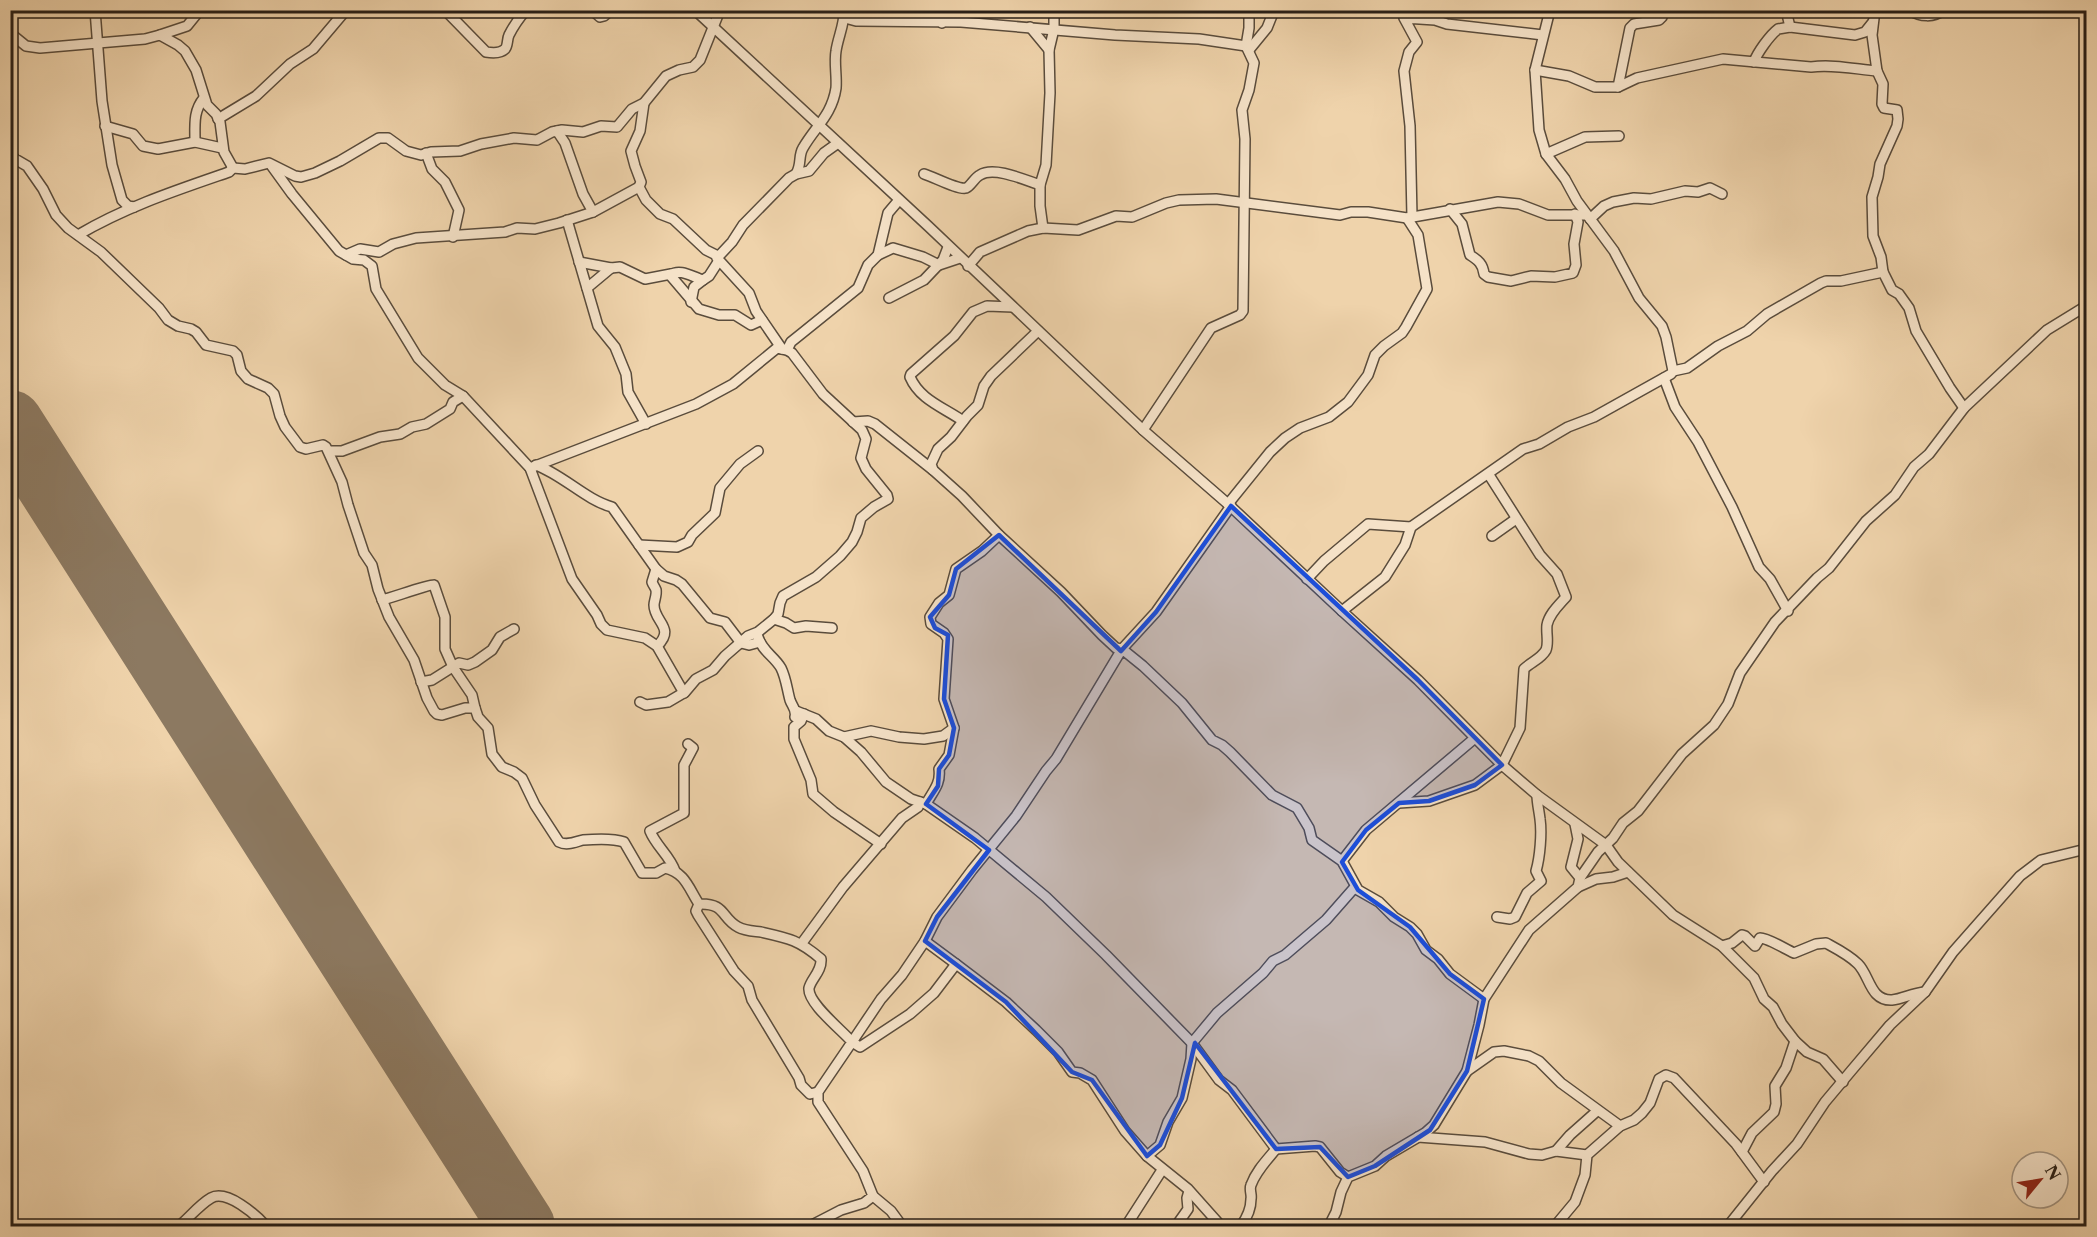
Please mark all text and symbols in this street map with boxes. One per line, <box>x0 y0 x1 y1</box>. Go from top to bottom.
north arrow <box>2010 1150 2070 1210</box>
text: N <box>2041 1161 2065 1184</box>

